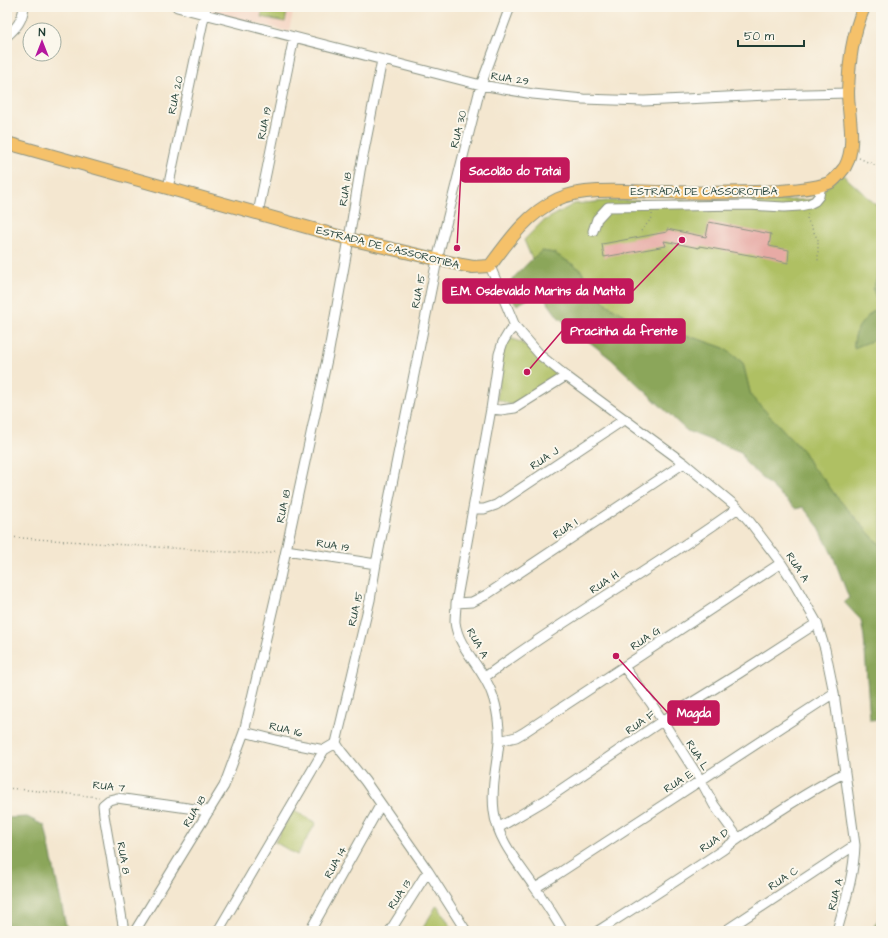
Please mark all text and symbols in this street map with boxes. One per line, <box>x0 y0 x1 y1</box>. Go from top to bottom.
north arrow <box>22 22 62 62</box>
scale bar <box>738 22 804 48</box>
text: N <box>39 25 46 40</box>
text: 50 m <box>744 28 775 45</box>
street label: RUA 29 <box>490 68 530 89</box>
street label: RUA 20 <box>164 75 187 116</box>
street label: RUA 19 <box>254 105 275 141</box>
street label: RUA 30 <box>447 109 470 149</box>
callout: Sacolão do Tatai <box>461 158 569 182</box>
text: Sacolão do Tatai <box>468 163 561 180</box>
street label: RUA 18 <box>335 171 356 207</box>
street label: ESTRADA DE CASSOROTIBA <box>631 184 777 199</box>
street label: ESTRADA DE CASSOROTIBA <box>315 222 461 273</box>
street label: RUA 15 <box>408 272 429 310</box>
callout: E.M. Osdevaldo Marins da Matta <box>443 279 633 303</box>
text: E.M. Osdevaldo Marins da Matta <box>451 283 626 300</box>
callout: Pracinha da frente <box>562 319 685 343</box>
text: Pracinha da frente <box>570 323 678 340</box>
street label: RUA J <box>527 443 562 473</box>
street label: RUA 18 <box>273 488 294 524</box>
street label: RUA I <box>550 514 581 542</box>
street label: RUA 19 <box>315 535 350 555</box>
street label: RUA A <box>782 550 813 585</box>
street label: RUA H <box>587 567 622 597</box>
street label: RUA 15 <box>344 590 367 628</box>
street label: RUA G <box>627 623 664 654</box>
street label: RUA A <box>463 625 492 661</box>
callout: Magda <box>668 701 719 725</box>
text: Magda <box>677 705 712 724</box>
street label: RUA F <box>622 707 658 738</box>
street label: RUA 16 <box>268 718 304 741</box>
street label: RUA L <box>682 737 713 774</box>
street label: RUA E <box>661 766 696 796</box>
street label: RUA 7 <box>92 777 126 796</box>
street label: RUA 18 <box>179 793 210 830</box>
street label: RUA D <box>697 825 732 856</box>
street label: RUA 8 <box>113 841 134 875</box>
street label: RUA 14 <box>321 843 351 881</box>
street label: RUA C <box>765 863 801 894</box>
street label: RUA 13 <box>384 876 415 912</box>
street label: RUA A <box>824 876 847 912</box>

